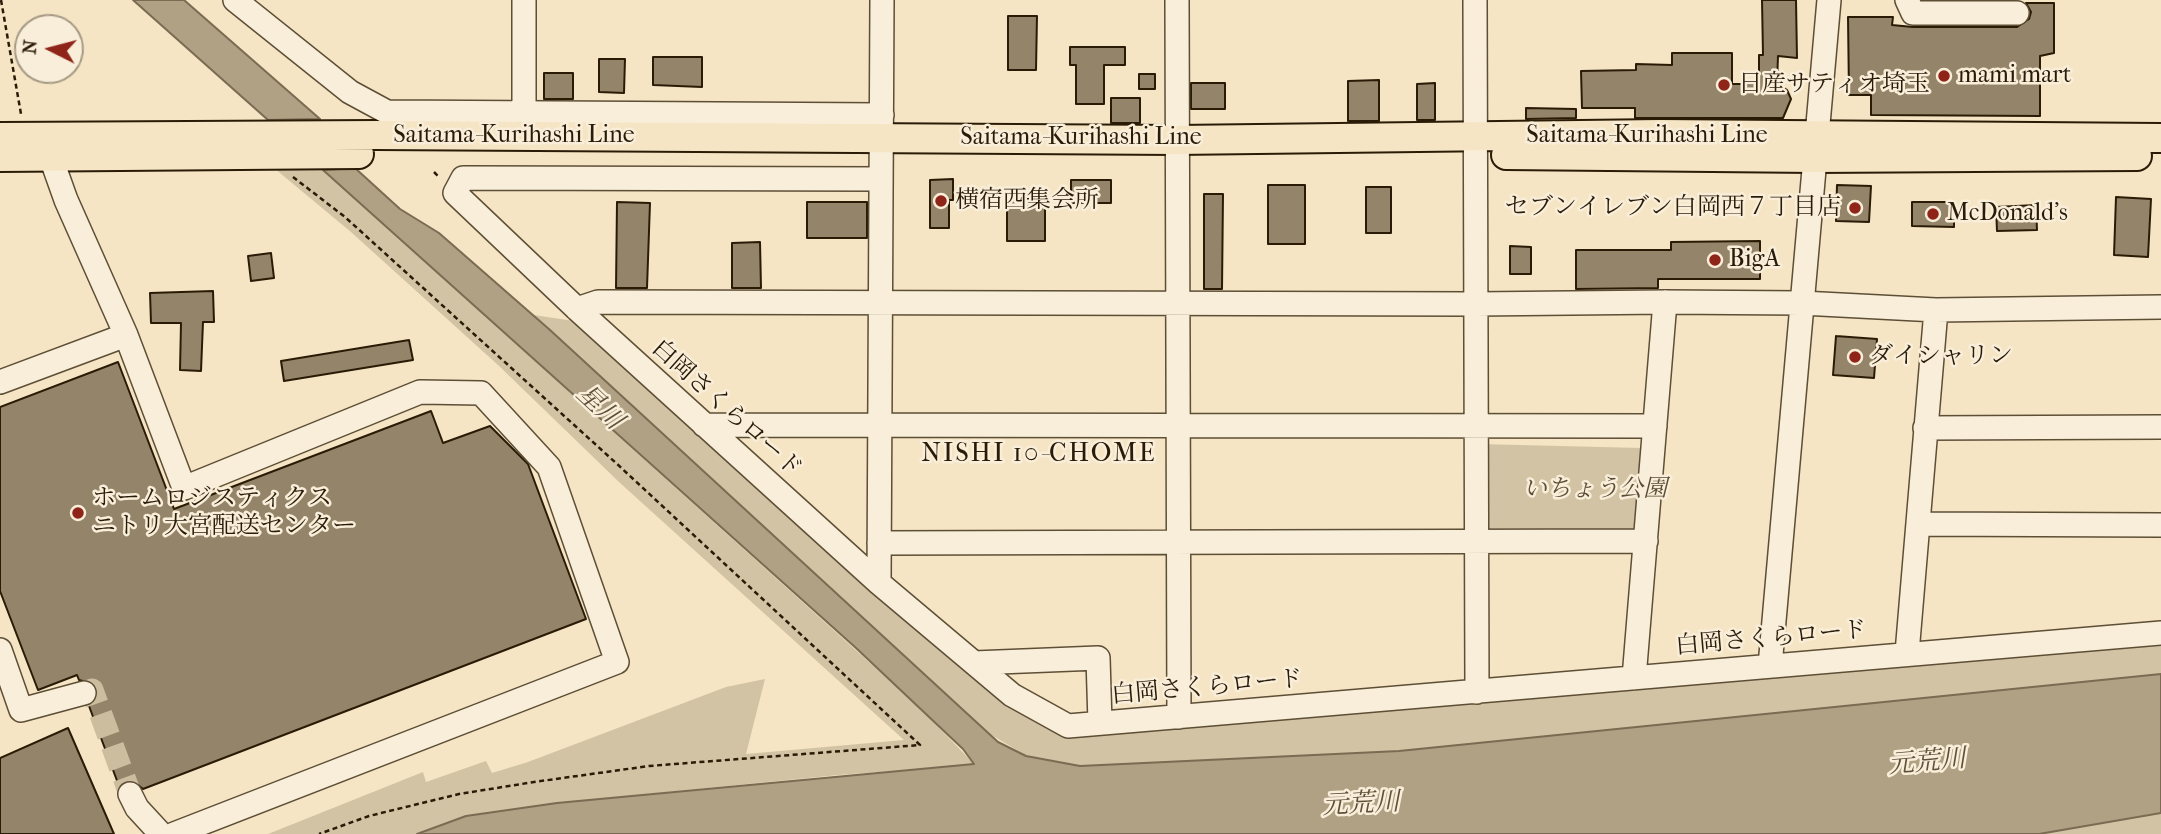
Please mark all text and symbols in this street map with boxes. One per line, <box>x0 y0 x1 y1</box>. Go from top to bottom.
north arrow <box>14 14 84 84</box>
text: N <box>18 39 42 55</box>
place label: mami mart <box>1958 62 2071 90</box>
marker: mami mart <box>1936 68 1952 84</box>
place label: 日産サティオ埼玉 <box>1738 71 1930 99</box>
marker: 日産サティオ埼玉 <box>1716 77 1732 93</box>
street label: Saitama-Kurihashi Line <box>393 122 635 150</box>
street label: Saitama-Kurihashi Line <box>1526 122 1768 150</box>
street label: Saitama-Kurihashi Line <box>960 124 1202 152</box>
place label: 横宿西集会所 <box>955 187 1099 215</box>
marker: 横宿西集会所 <box>933 193 949 209</box>
place label: セブンイレブン白岡西７丁目店 <box>1505 194 1841 222</box>
marker: セブンイレブン白岡西７丁目店 <box>1847 200 1863 216</box>
place label: McDonald's <box>1947 200 2068 228</box>
marker: McDonald's <box>1925 206 1941 222</box>
place label: BigA <box>1729 246 1780 274</box>
marker: BigA <box>1707 252 1723 268</box>
street label: 白岡さくらロード <box>645 334 807 484</box>
place label: ダイシャリン <box>1869 343 2013 371</box>
marker: ダイシャリン <box>1847 349 1863 365</box>
water label: 星川 <box>569 379 629 437</box>
district label: NISHI 10-CHOME <box>923 439 1155 471</box>
park label: いちょう公園 <box>1523 476 1667 504</box>
place label: ホームロジスティクス ニトリ大宮配送センター <box>92 485 356 541</box>
marker: ホームロジスティクス ニトリ大宮配送センター <box>70 505 86 521</box>
street label: 白岡さくらロード <box>1674 616 1868 662</box>
street label: 白岡さくらロード <box>1110 665 1304 711</box>
water label: 元荒川 <box>1887 744 1967 782</box>
water label: 元荒川 <box>1321 787 1401 823</box>

